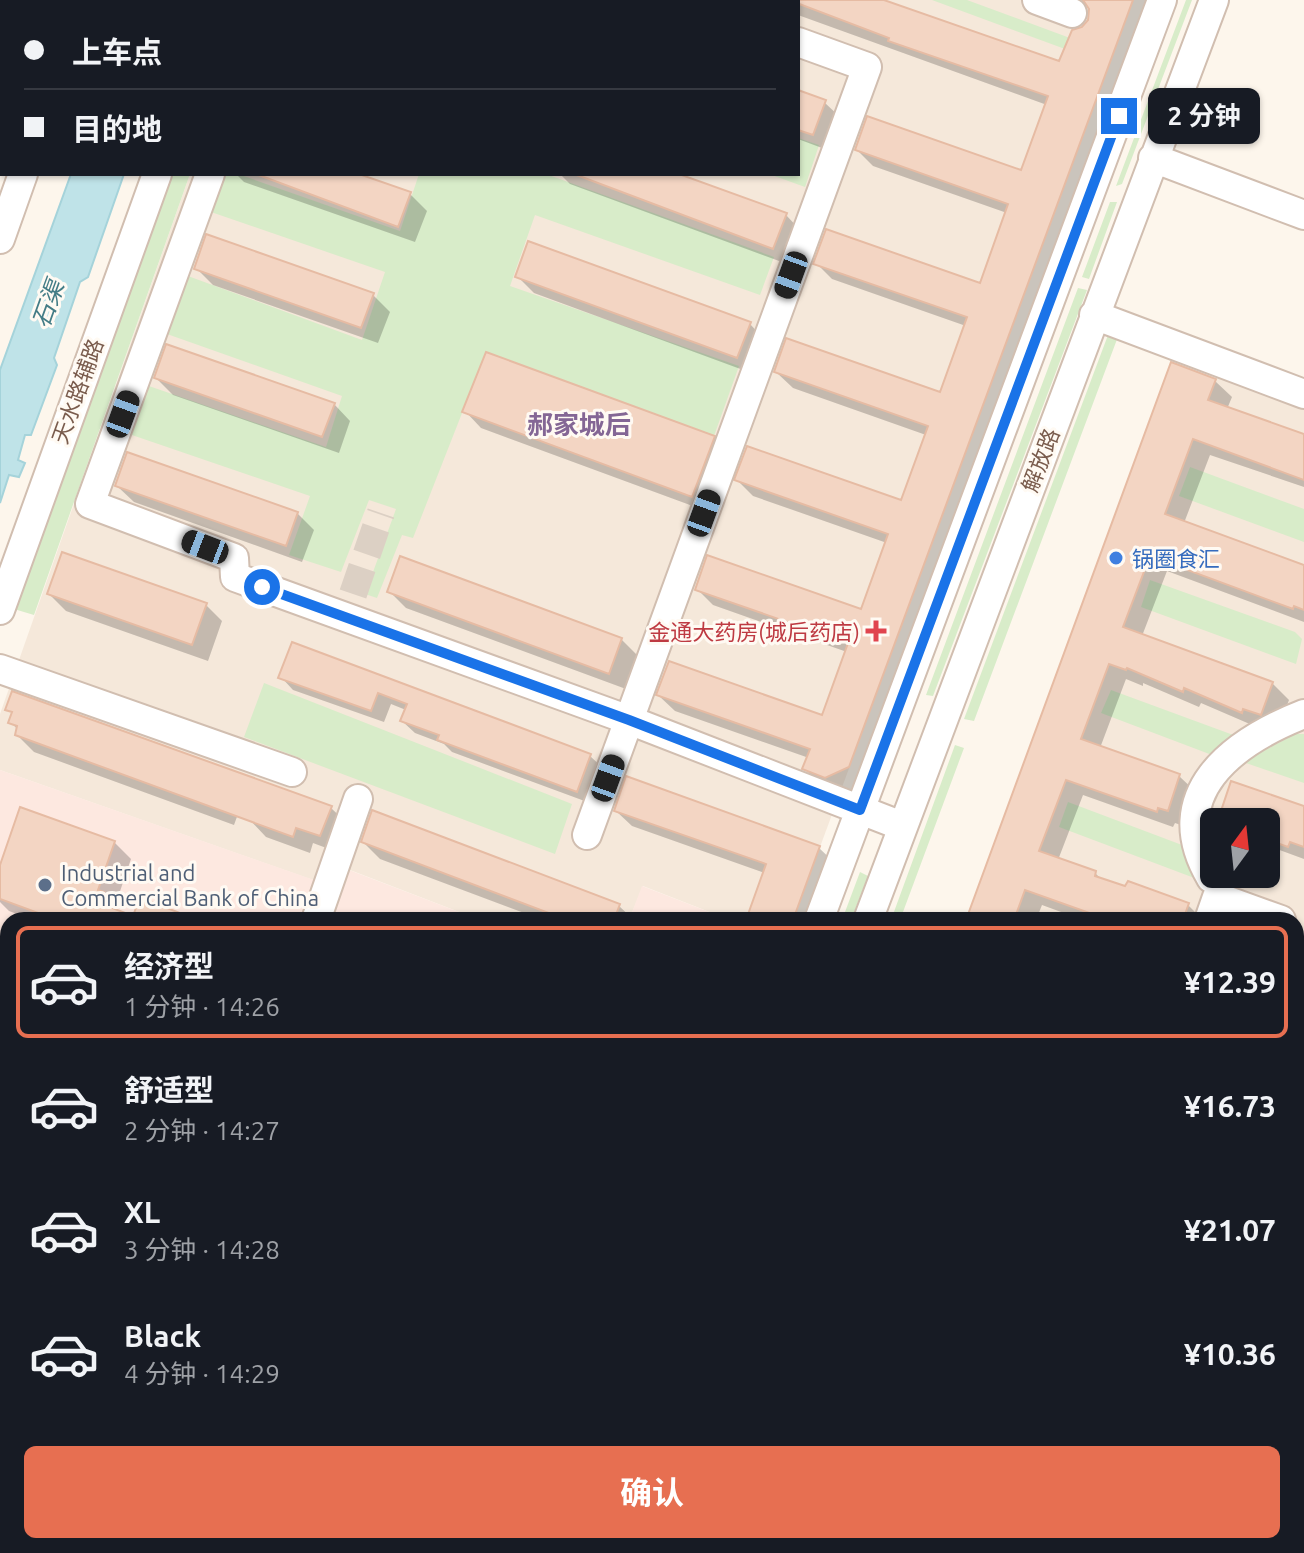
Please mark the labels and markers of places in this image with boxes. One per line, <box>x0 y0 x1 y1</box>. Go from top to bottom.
place label: 锅圈食汇 <box>1132 546 1220 571</box>
marker: 锅圈食汇 <box>1107 549 1125 567</box>
place label: 金通大药房(城后药店) <box>648 619 860 645</box>
marker: 金通大药房(城后药店) <box>867 622 885 640</box>
place label: Industrial and Commercial Bank of China <box>61 860 319 910</box>
marker: Industrial and Commercial Bank of China <box>36 876 54 894</box>

